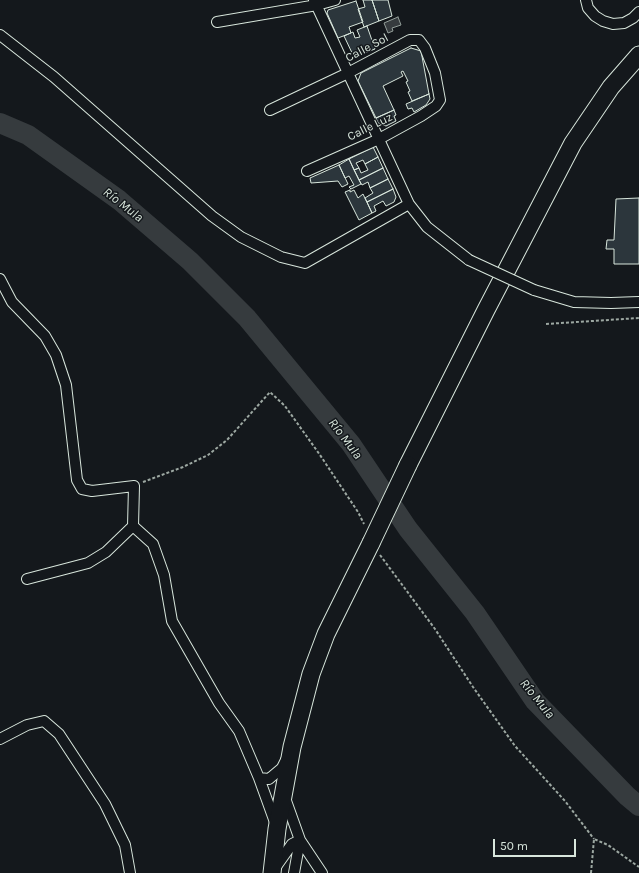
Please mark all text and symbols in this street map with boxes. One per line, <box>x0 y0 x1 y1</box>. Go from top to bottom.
street label: Calle Sol <box>343 31 391 65</box>
street label: Calle Luz <box>345 110 395 144</box>
water label: Río Mula <box>100 184 146 226</box>
water label: Río Mula <box>325 416 365 462</box>
water label: Río Mula <box>516 676 558 722</box>
scale bar <box>495 831 578 857</box>
text: 50 m <box>500 839 528 853</box>

